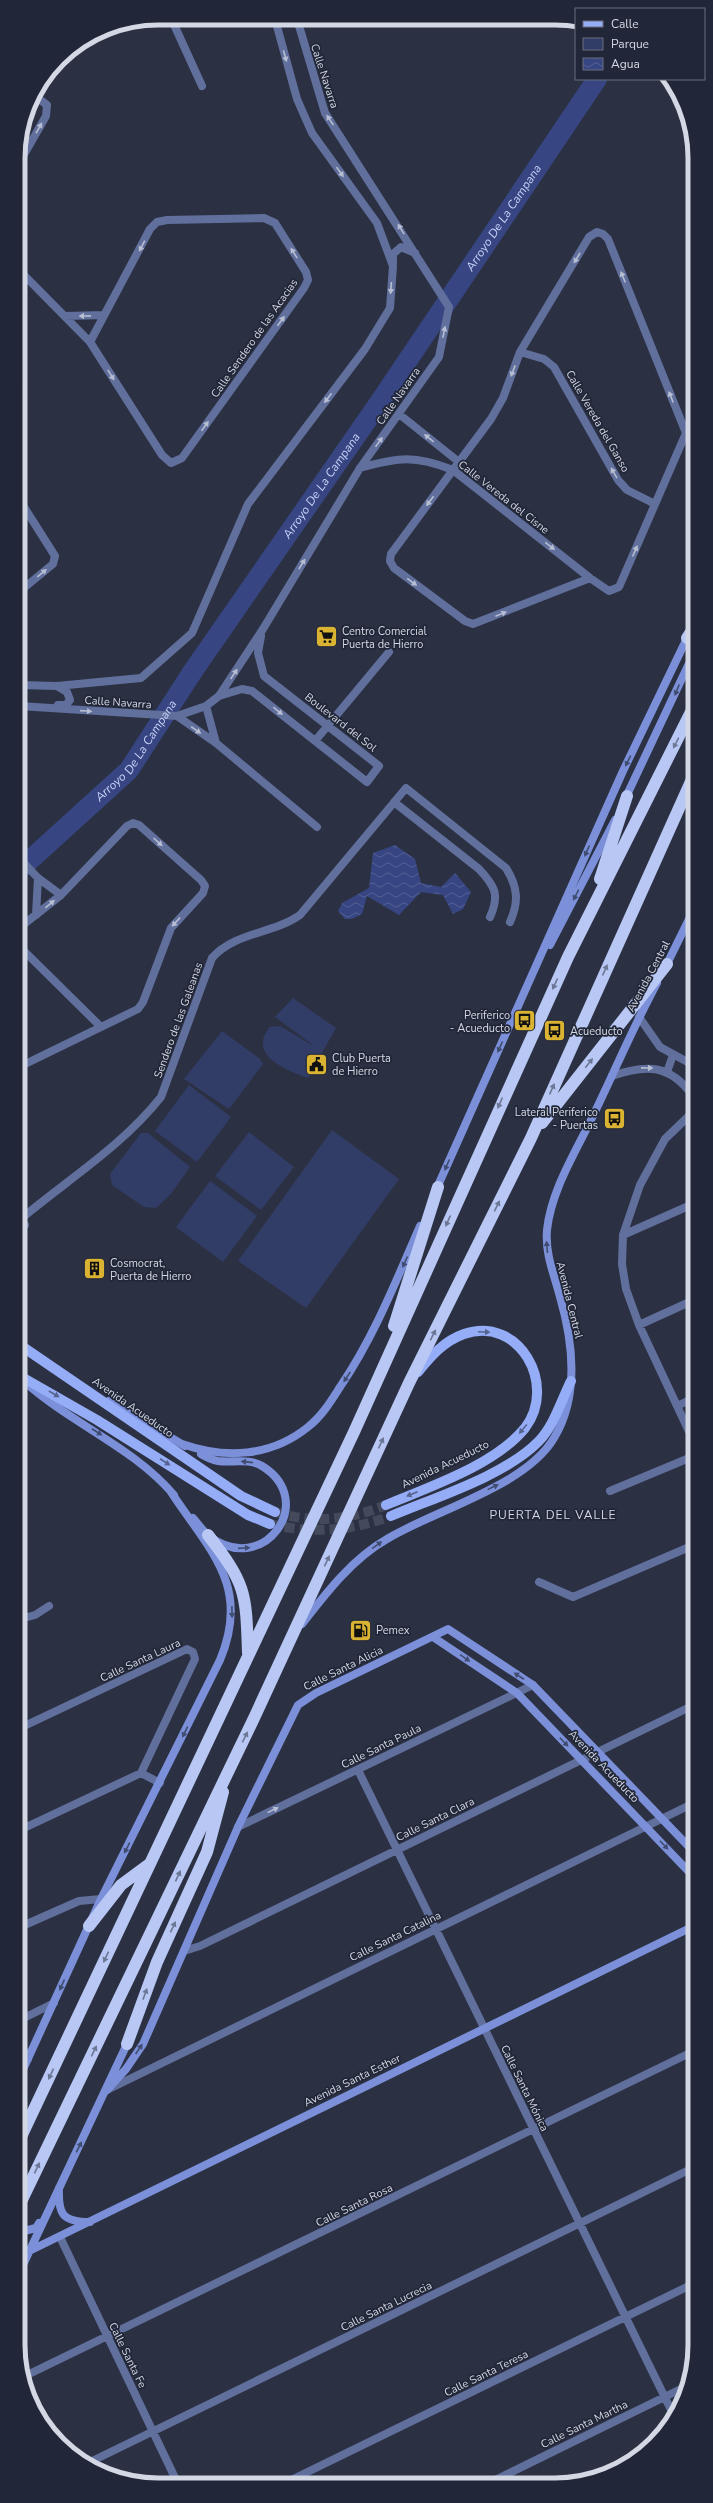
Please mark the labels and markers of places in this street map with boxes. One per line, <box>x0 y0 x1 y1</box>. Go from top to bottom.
supermarket icon: Centro Comercial Puerta de Hierro <box>313 624 339 650</box>
place label: Centro Comercial Puerta de Hierro <box>342 624 428 652</box>
place label: Periferico - Acueducto <box>450 1008 510 1036</box>
bus stop icon: Periferico - Acueducto <box>512 1008 538 1034</box>
bus stop icon: Acueducto <box>541 1018 567 1044</box>
place label: Acueducto <box>570 1024 623 1039</box>
public building icon: Club Puerta de Hierro <box>303 1051 329 1077</box>
place label: Club Puerta de Hierro <box>332 1051 391 1079</box>
place label: Lateral Periferico - Puertas <box>515 1105 598 1133</box>
bus stop icon: Lateral Periferico - Puertas <box>601 1105 627 1131</box>
building icon: Cosmocrat, Puerta de Hierro <box>82 1256 108 1282</box>
place label: Cosmocrat, Puerta de Hierro <box>110 1256 191 1284</box>
fuel station icon: Pemex <box>348 1617 374 1643</box>
place label: Pemex <box>376 1623 410 1638</box>

